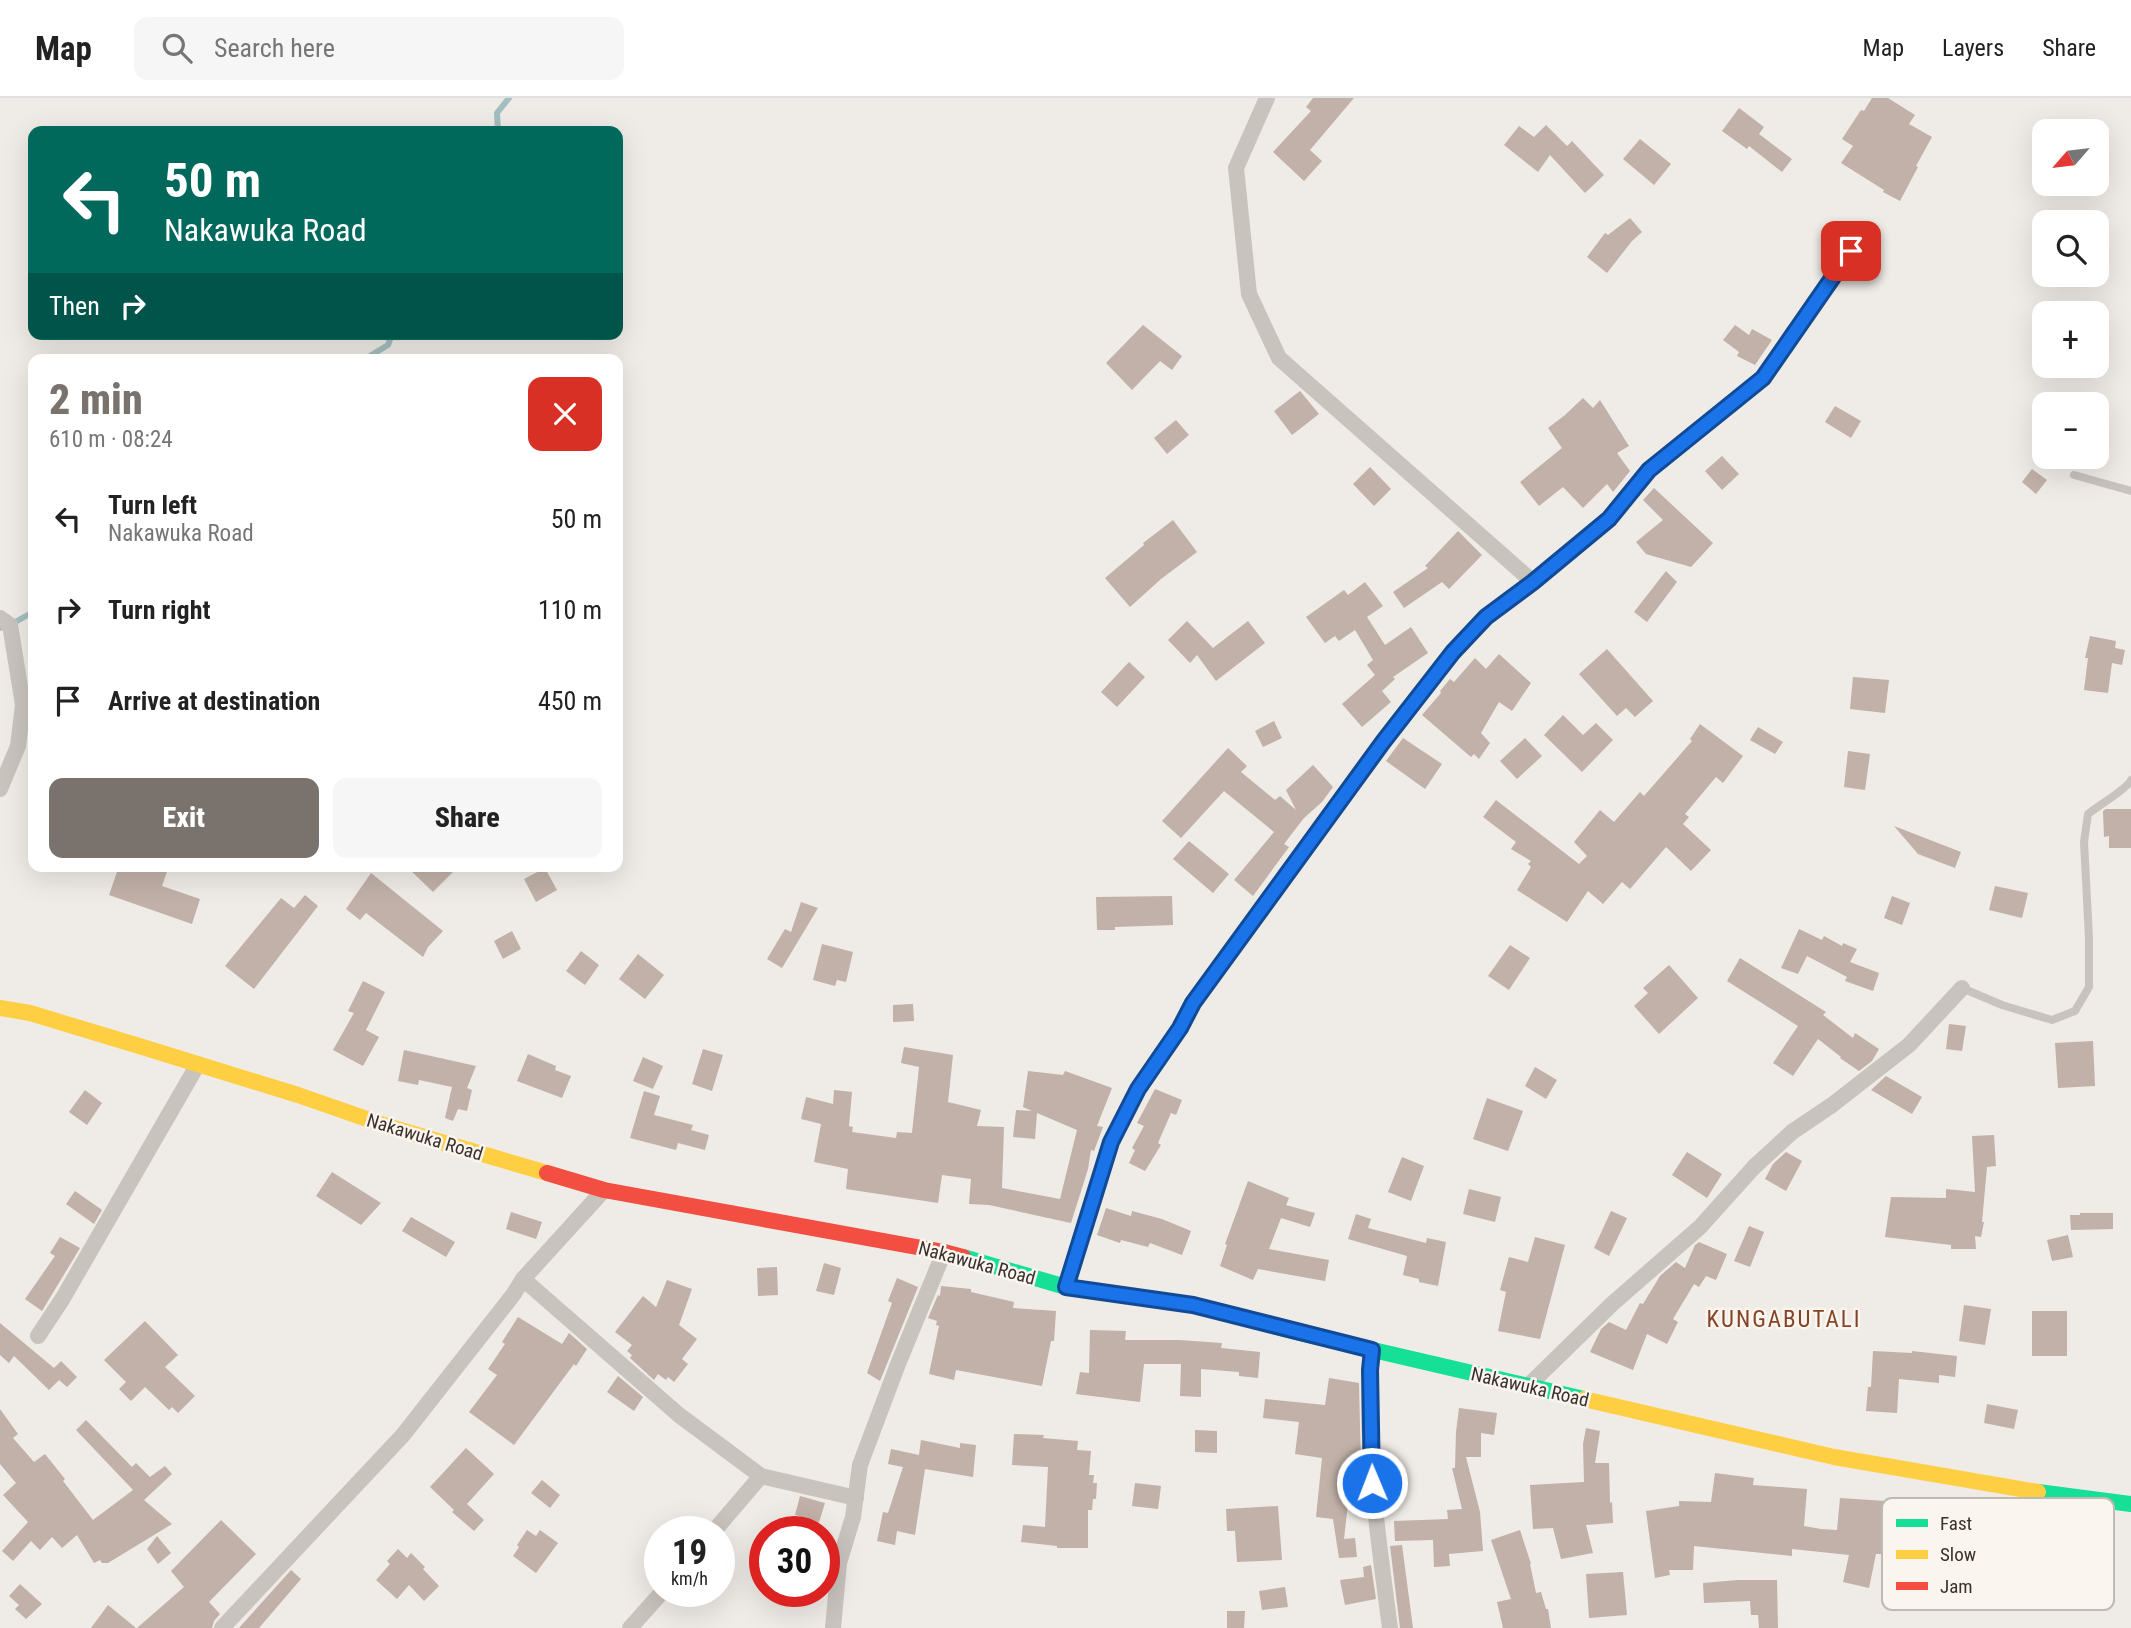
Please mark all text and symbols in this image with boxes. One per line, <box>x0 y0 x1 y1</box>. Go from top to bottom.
search box <box>134 17 624 80</box>
text: Map <box>35 29 92 68</box>
icon: search <box>158 29 196 67</box>
text: Search here <box>214 33 335 63</box>
text: Map <box>1863 34 1904 62</box>
text: Layers <box>1942 34 2004 62</box>
text: Share <box>2042 34 2096 62</box>
north arrow <box>2032 119 2109 196</box>
map controls <box>2032 119 2109 469</box>
text: 50 m <box>164 152 261 209</box>
icon: left <box>49 154 140 245</box>
button: search <box>2032 210 2109 287</box>
text: Nakawuka Road <box>164 211 367 249</box>
pin <box>1821 221 1881 281</box>
icon: arrive <box>1832 232 1870 270</box>
icon: right <box>114 287 152 325</box>
text: Then <box>49 291 100 321</box>
button: + <box>2032 301 2109 378</box>
text: 2 min <box>49 375 143 424</box>
button: close <box>528 377 602 451</box>
button: − <box>2032 392 2109 469</box>
text: 610 m · 08:24 <box>49 426 173 453</box>
text: Turn left <box>108 490 197 520</box>
icon: left <box>49 500 87 538</box>
text: 50 m <box>551 504 602 534</box>
text: Nakawuka Road <box>108 520 254 547</box>
icon: right <box>49 591 87 629</box>
text: Turn right <box>108 595 210 625</box>
text: 110 m <box>538 595 602 625</box>
icon: arrive <box>49 682 87 720</box>
text: Arrive at destination <box>108 686 320 716</box>
text: 450 m <box>538 686 602 716</box>
button: Exit <box>49 778 319 858</box>
button: Share <box>333 778 602 858</box>
street label: Nakawuka Road <box>364 1108 486 1166</box>
street label: Nakawuka Road <box>916 1236 1038 1290</box>
district label: KUNGABUTALI <box>1706 1306 1862 1333</box>
street label: Nakawuka Road <box>1469 1362 1591 1412</box>
position arrow <box>1335 1446 1409 1520</box>
legend <box>1882 1498 2114 1610</box>
text: Fast <box>1940 1512 1972 1535</box>
speed limit sign: 30 <box>749 1516 840 1607</box>
text: 19 <box>672 1532 707 1573</box>
text: Slow <box>1940 1543 1976 1566</box>
text: km/h <box>671 1568 708 1589</box>
text: Jam <box>1940 1575 1973 1598</box>

